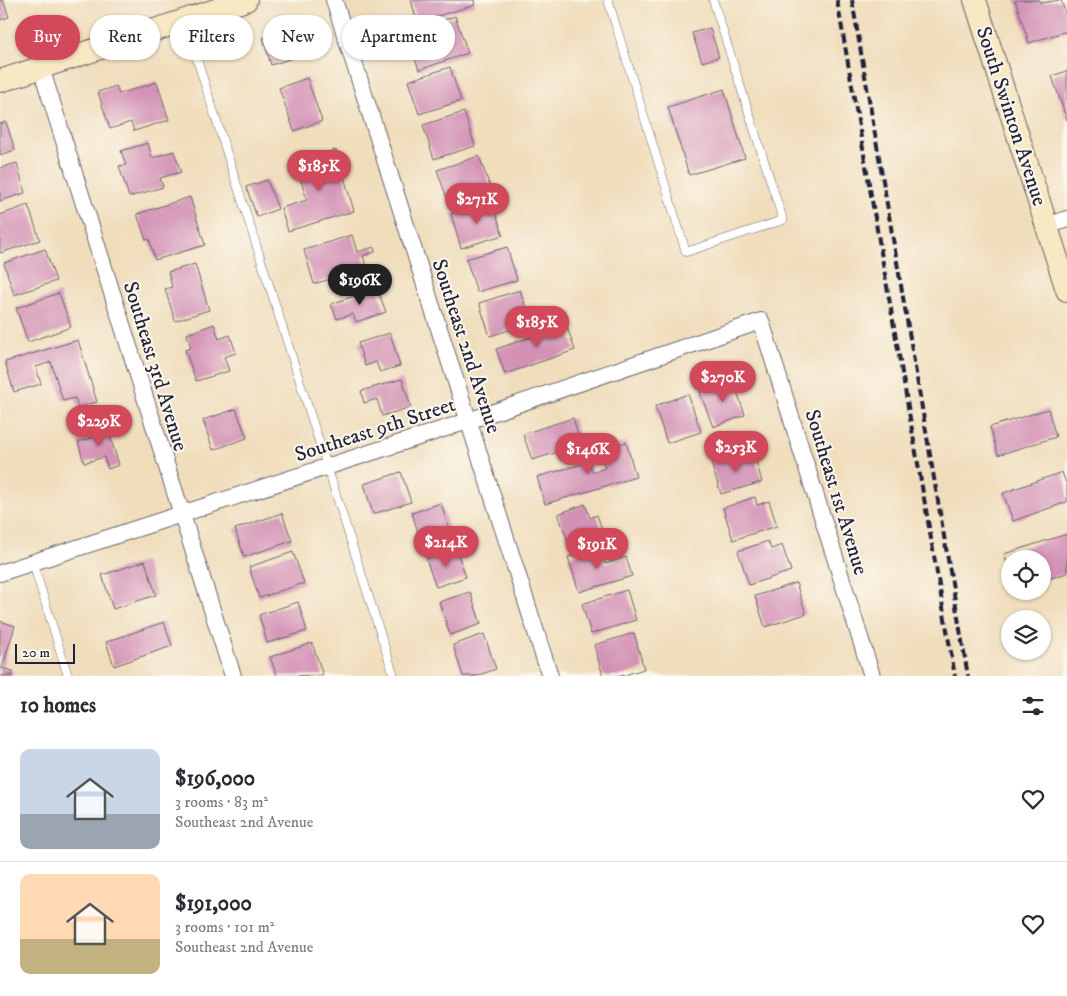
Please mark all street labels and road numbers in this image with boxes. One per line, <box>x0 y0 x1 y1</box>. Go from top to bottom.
street label: South Swinton Avenue <box>970 23 1052 210</box>
street label: Southeast 2nd Avenue <box>426 256 507 437</box>
street label: Southeast 3rd Avenue <box>117 278 193 455</box>
street label: Southeast 9th Street <box>292 392 459 468</box>
street label: Southeast 1st Avenue <box>799 407 874 578</box>

